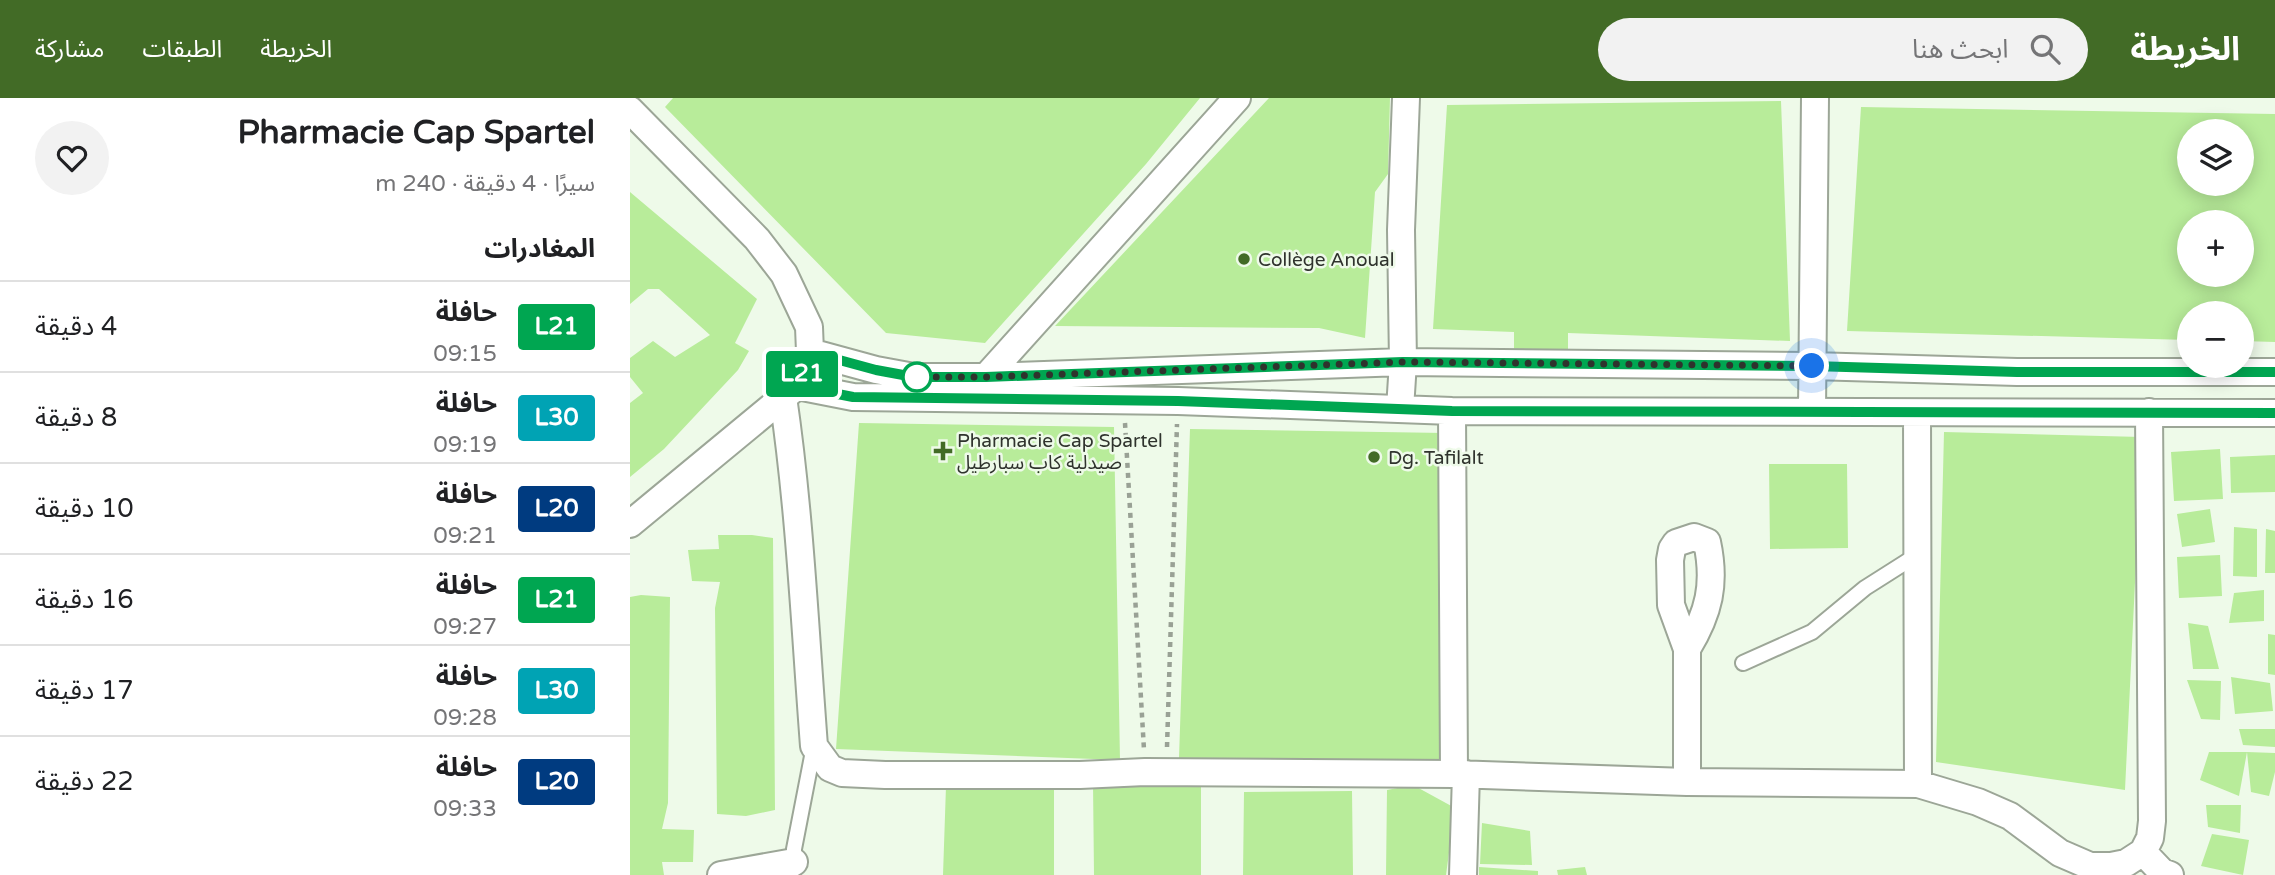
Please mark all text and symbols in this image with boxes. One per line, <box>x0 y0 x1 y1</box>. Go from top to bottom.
search box <box>1598 18 2088 81</box>
icon: search <box>2026 30 2064 68</box>
text: الخريطة <box>2130 30 2240 69</box>
text: ابحث هنا <box>1912 34 2008 65</box>
text: مشاركة <box>35 35 104 64</box>
text: الطبقات <box>142 35 222 64</box>
text: الخريطة <box>260 35 332 64</box>
text: Pharmacie Cap Spartel <box>238 113 595 152</box>
map controls <box>2177 119 2254 378</box>
button: layers <box>2177 119 2254 196</box>
button: heart <box>35 121 109 195</box>
text: سيرًا · 4 دقيقة · 240 m <box>375 170 595 198</box>
button: + <box>2177 210 2254 287</box>
text: المغادرات <box>484 233 595 264</box>
place label: Collège Anoual <box>1258 249 1395 271</box>
marker: Collège Anoual <box>1236 251 1252 267</box>
text: حافلة <box>436 297 497 328</box>
button: − <box>2177 301 2254 378</box>
text: 4 دقيقة <box>35 311 117 342</box>
text: L21 <box>535 312 578 341</box>
text: 09:15 <box>433 340 497 368</box>
your location <box>1794 348 1829 383</box>
line badge: L21 <box>762 351 842 397</box>
text: L21 <box>780 359 824 388</box>
unlabelled marker <box>902 362 932 392</box>
text: حافلة <box>436 388 497 419</box>
text: 8 دقيقة <box>35 402 117 433</box>
text: L30 <box>535 403 578 432</box>
place label: Pharmacie Cap Spartel صيدلية كاب سبارطيل <box>957 430 1163 474</box>
text: 09:19 <box>433 431 497 459</box>
marker: Pharmacie Cap Spartel صيدلية كاب سبارطيل <box>935 443 951 459</box>
place label: Dg. Tafilalt <box>1388 447 1484 469</box>
marker: Dg. Tafilalt <box>1366 449 1382 465</box>
text: حافلة <box>436 479 497 510</box>
text: 10 دقيقة <box>35 493 134 524</box>
text: L20 <box>535 494 578 523</box>
text: 09:21 <box>433 522 497 550</box>
text: حافلة <box>436 570 497 601</box>
text: 16 دقيقة <box>35 584 134 615</box>
text: L21 <box>535 585 578 614</box>
text: 09:27 <box>433 613 497 641</box>
text: حافلة <box>436 661 497 692</box>
text: 17 دقيقة <box>35 675 134 706</box>
text: L30 <box>535 676 578 705</box>
text: 09:28 <box>433 704 497 732</box>
text: حافلة <box>436 752 497 783</box>
text: 22 دقيقة <box>35 766 134 797</box>
text: L20 <box>535 767 578 796</box>
text: 09:33 <box>433 795 497 823</box>

